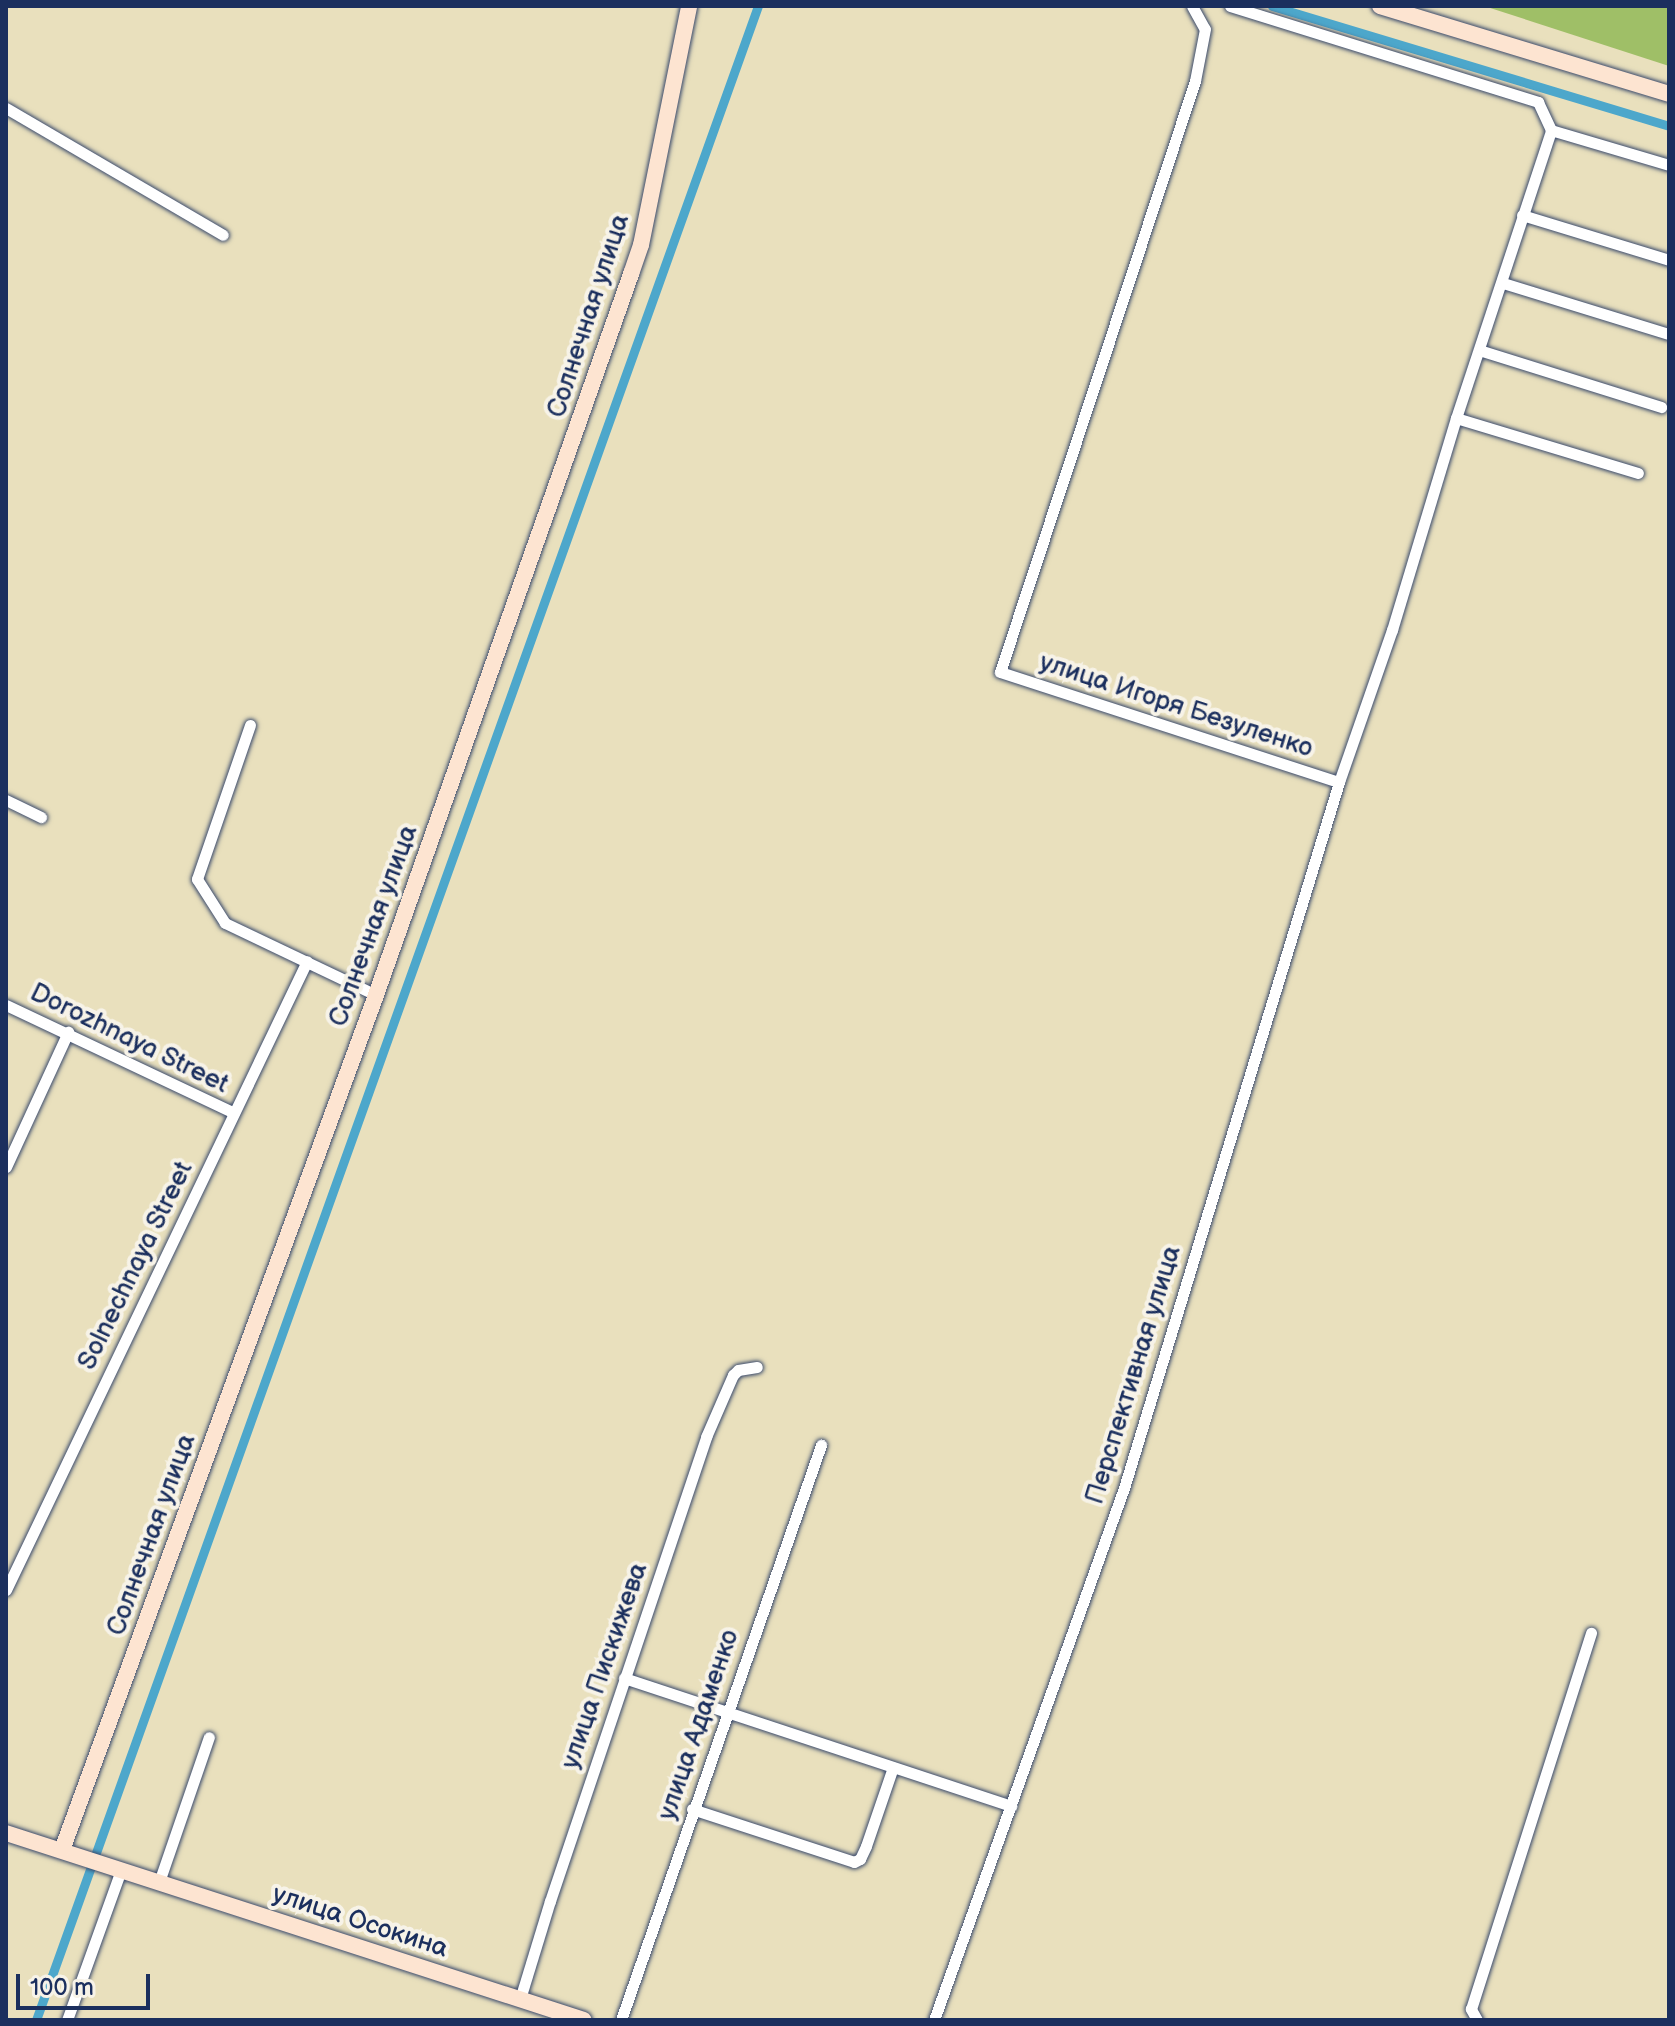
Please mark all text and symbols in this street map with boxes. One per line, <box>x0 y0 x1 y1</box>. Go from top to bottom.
street label: Солнечная улица <box>541 210 637 422</box>
street label: улица Игоря Безуленко <box>1035 647 1317 765</box>
street label: Солнечная улица <box>323 821 425 1031</box>
street label: Dorozhnaya Street <box>25 977 233 1101</box>
street label: Solnechnaya Street <box>72 1157 200 1375</box>
street label: Перспективная улица <box>1080 1242 1188 1508</box>
street label: Солнечная улица <box>101 1430 203 1640</box>
street label: улица Пискижева <box>555 1559 655 1773</box>
street label: улица Адаменко <box>652 1626 746 1824</box>
street label: улица Осокина <box>268 1879 452 1965</box>
scale bar <box>20 1958 154 2008</box>
text: 100 m <box>30 1973 94 2002</box>

